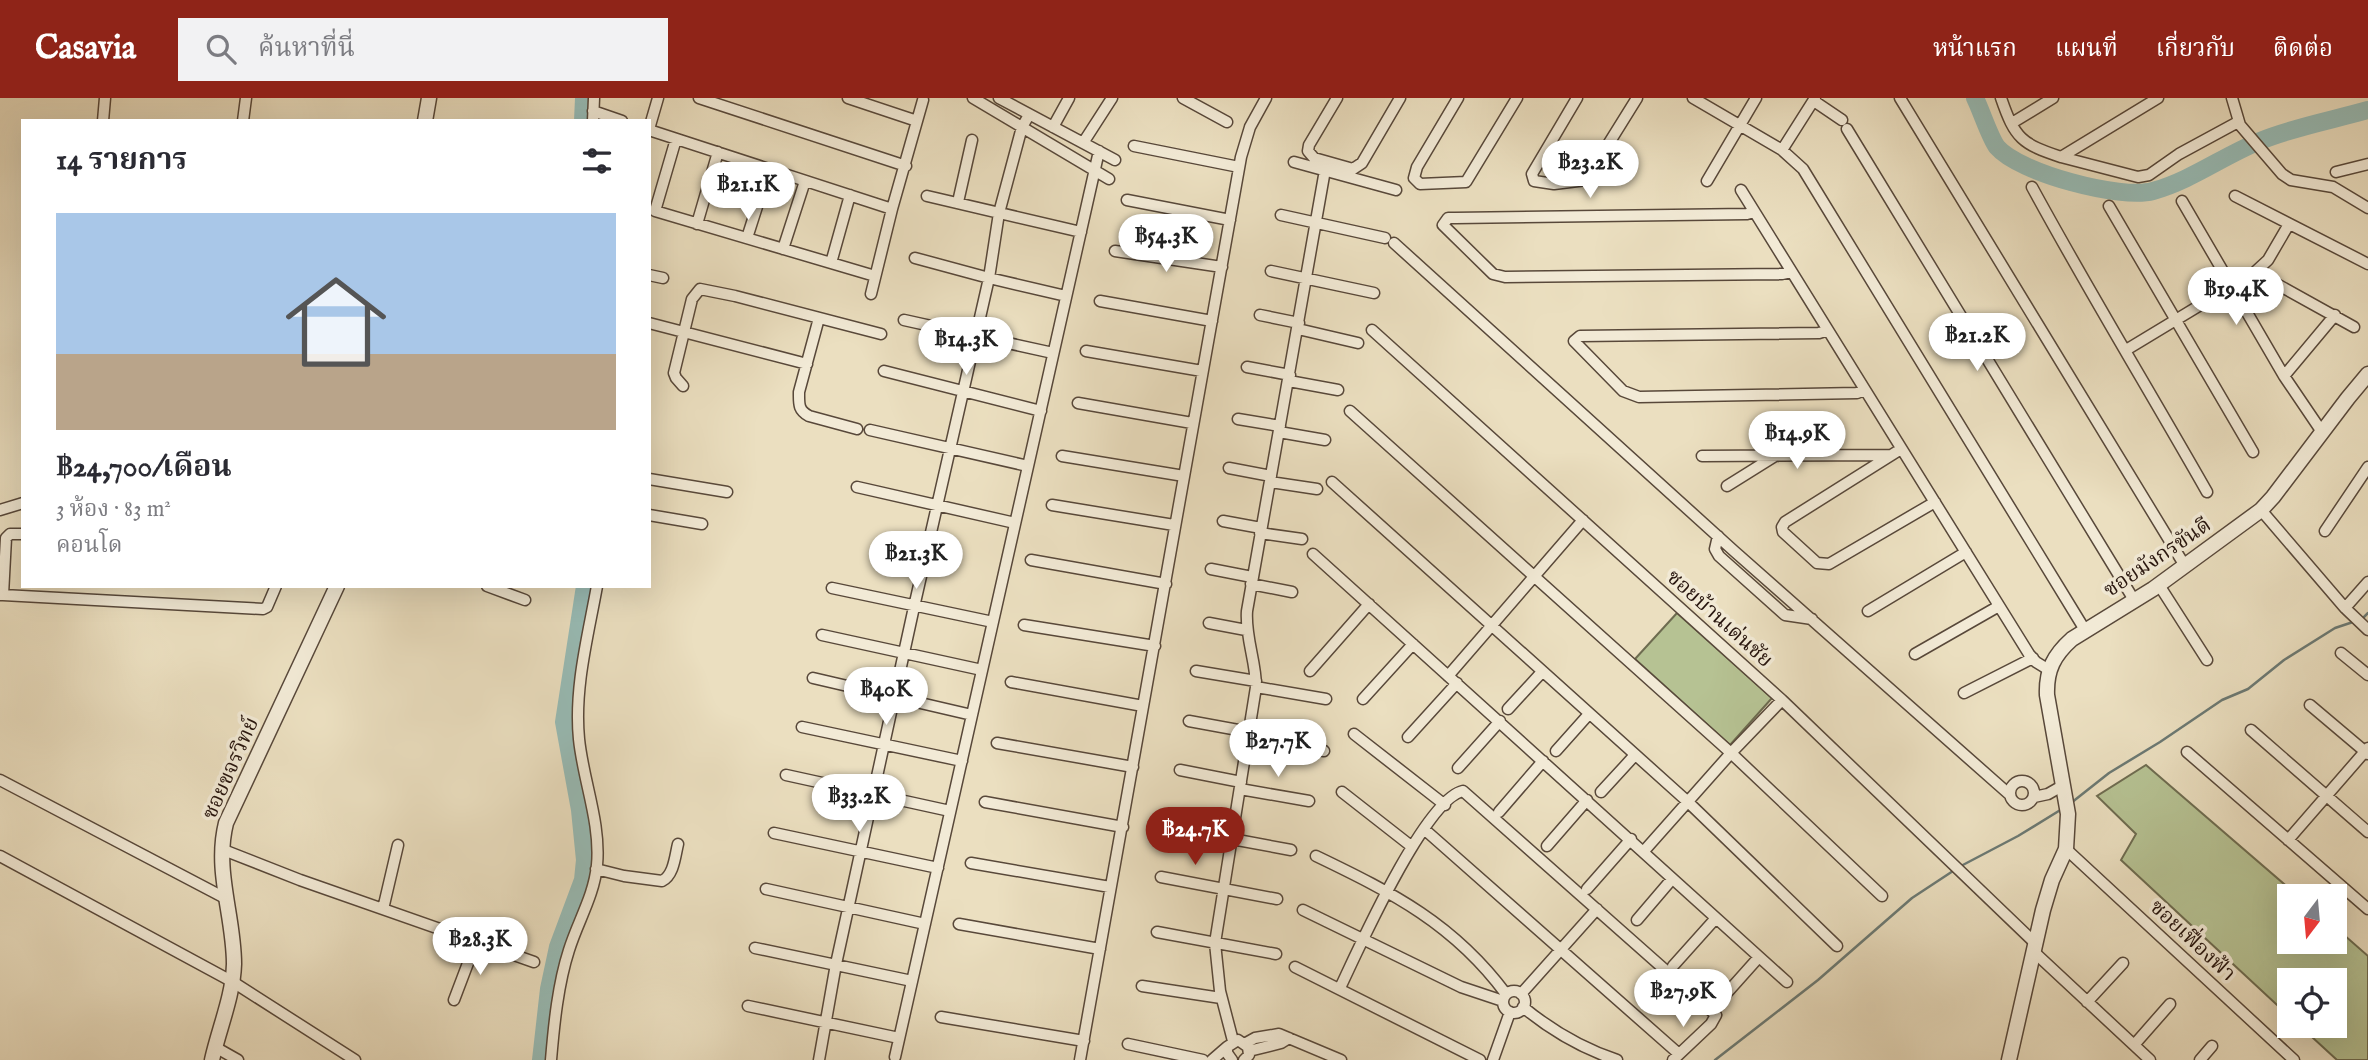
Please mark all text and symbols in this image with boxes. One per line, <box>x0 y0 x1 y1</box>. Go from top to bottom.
search box <box>178 18 668 81</box>
text: Casavia <box>35 28 136 70</box>
icon: search <box>202 30 240 68</box>
text: ค้นหาที่นี่ <box>258 32 355 65</box>
text: หน้าแรก <box>1933 34 2017 65</box>
text: แผนที่ <box>2055 34 2118 65</box>
text: เกี่ยวกับ <box>2156 34 2235 65</box>
text: ติดต่อ <box>2273 34 2333 65</box>
pin: ฿23.2K <box>1533 140 1647 200</box>
text: 14 รายการ <box>56 142 187 180</box>
icon: filters <box>578 142 616 180</box>
text: ฿23.2K <box>1558 148 1622 177</box>
pin: ฿21.1K <box>691 162 805 222</box>
text: ฿21.1K <box>717 170 779 199</box>
pin: ฿54.3K <box>1109 214 1223 274</box>
text: ฿54.3K <box>1134 222 1198 251</box>
icon: home <box>273 259 399 385</box>
pin: ฿19.4K <box>2179 268 2293 327</box>
text: ฿19.4K <box>2204 275 2268 304</box>
pin: ฿21.2K <box>1920 314 2034 373</box>
pin: ฿14.3K <box>909 317 1023 377</box>
text: ฿21.2K <box>1945 321 2009 350</box>
text: ฿14.3K <box>934 325 998 354</box>
pin: ฿14.9K <box>1740 412 1854 471</box>
text: ฿14.9K <box>1765 419 1829 448</box>
text: ฿24,700/เดือน <box>56 449 232 487</box>
text: 3 ห้อง · 83 m² <box>56 495 171 524</box>
street label: ซอยมังกรขันดี <box>2099 512 2217 604</box>
text: คอนโด <box>56 531 123 560</box>
pin: ฿21.3K <box>859 532 973 591</box>
text: ฿21.3K <box>885 539 947 568</box>
street label: ซอยบ้านเด่นชัย <box>1660 564 1778 674</box>
pin: ฿40K <box>845 668 927 727</box>
text: ฿40K <box>860 675 912 704</box>
street label: ซอยขจรวิทย์ <box>196 713 266 824</box>
pin: ฿27.7K <box>1221 720 1335 779</box>
text: ฿27.7K <box>1245 727 1311 756</box>
pin: ฿33.2K <box>802 774 916 834</box>
text: ฿33.2K <box>828 782 890 811</box>
pin: ฿24.7K <box>1138 808 1252 867</box>
text: ฿24.7K <box>1162 815 1228 844</box>
north arrow <box>2277 884 2347 954</box>
map controls <box>2277 884 2347 1038</box>
street label: ซอยเฟื่องฟ้า <box>2143 891 2243 988</box>
pin: ฿28.3K <box>423 918 537 977</box>
text: ฿28.3K <box>449 925 511 954</box>
button: locate <box>2277 968 2347 1038</box>
pin: ฿27.9K <box>1626 970 1740 1029</box>
text: ฿27.9K <box>1650 977 1716 1006</box>

